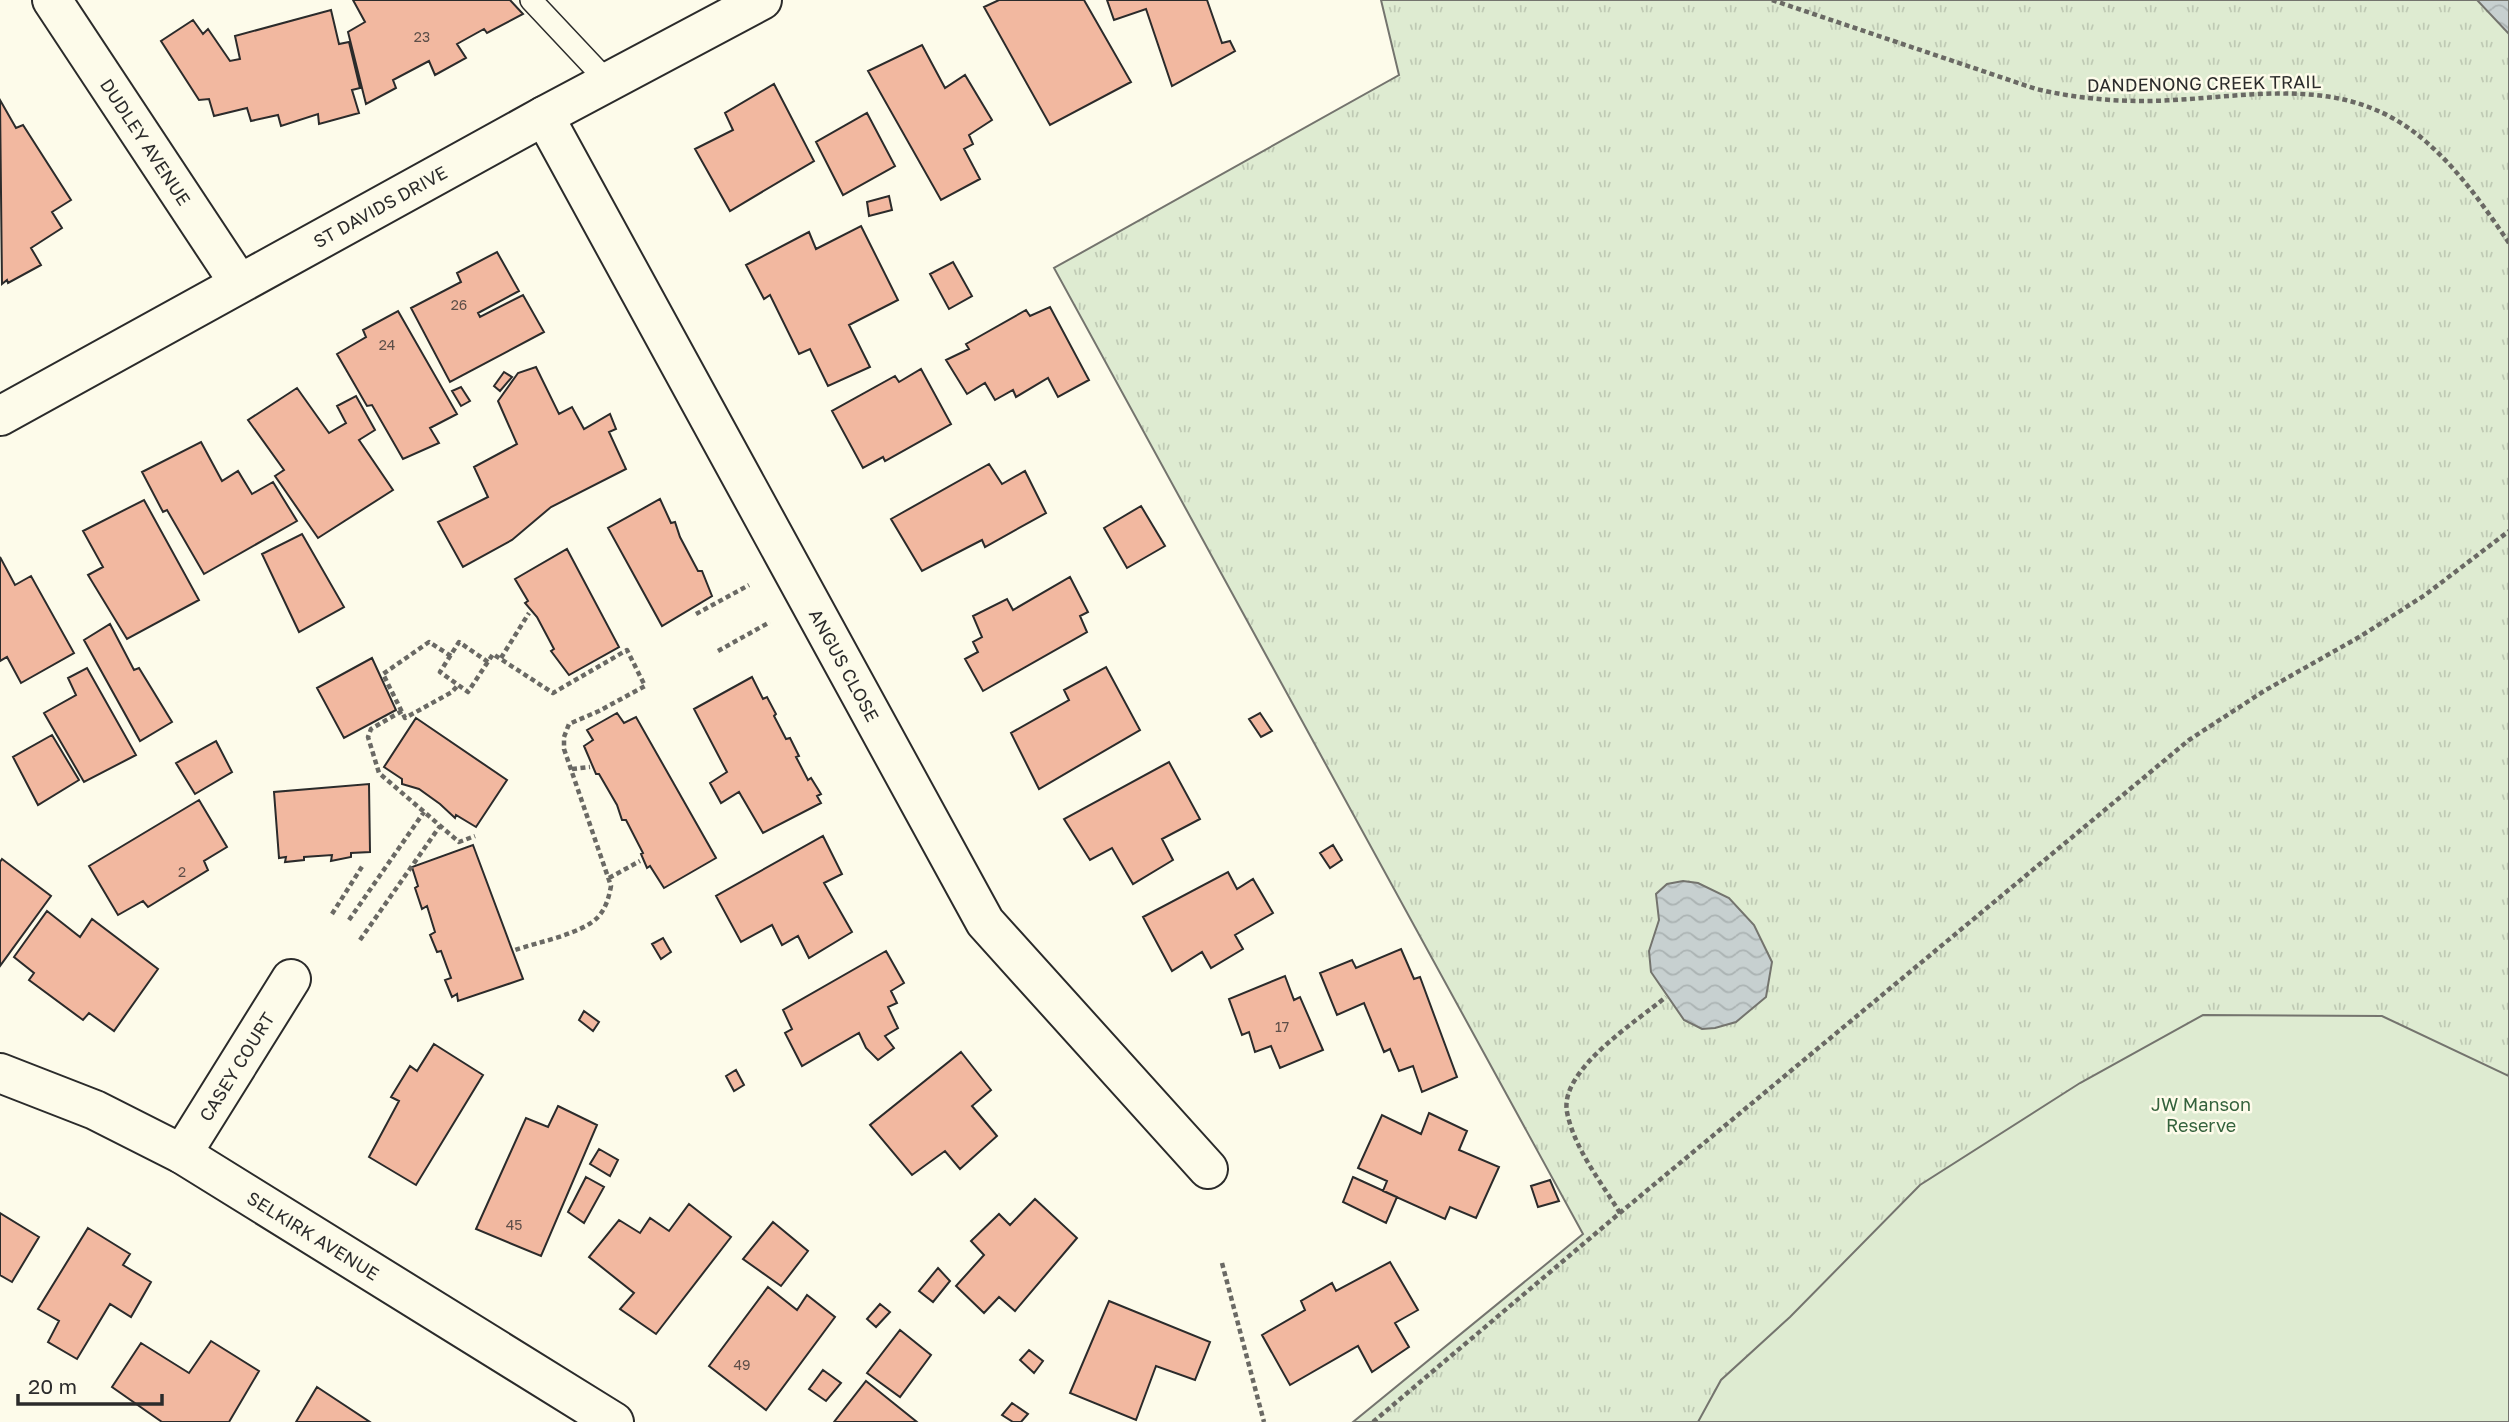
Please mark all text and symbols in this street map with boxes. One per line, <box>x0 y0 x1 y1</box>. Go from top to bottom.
house number: 23 <box>414 28 430 45</box>
street label: DANDENONG CREEK TRAIL <box>2087 70 2321 96</box>
street label: DUDLEY AVENUE <box>96 74 195 209</box>
street label: ST DAVIDS DRIVE <box>309 161 451 252</box>
house number: 26 <box>451 296 467 313</box>
house number: 24 <box>379 336 395 353</box>
street label: ANGUS CLOSE <box>805 605 884 725</box>
house number: 2 <box>178 863 186 880</box>
street label: CASEY COURT <box>194 1008 279 1125</box>
house number: 17 <box>1275 1018 1289 1035</box>
park label: JW Manson Reserve <box>2151 1093 2251 1136</box>
street label: SELKIRK AVENUE <box>243 1186 383 1285</box>
house number: 45 <box>506 1216 522 1233</box>
house number: 49 <box>733 1356 751 1373</box>
scale bar <box>18 1362 161 1406</box>
text: 20 m <box>28 1373 77 1399</box>

